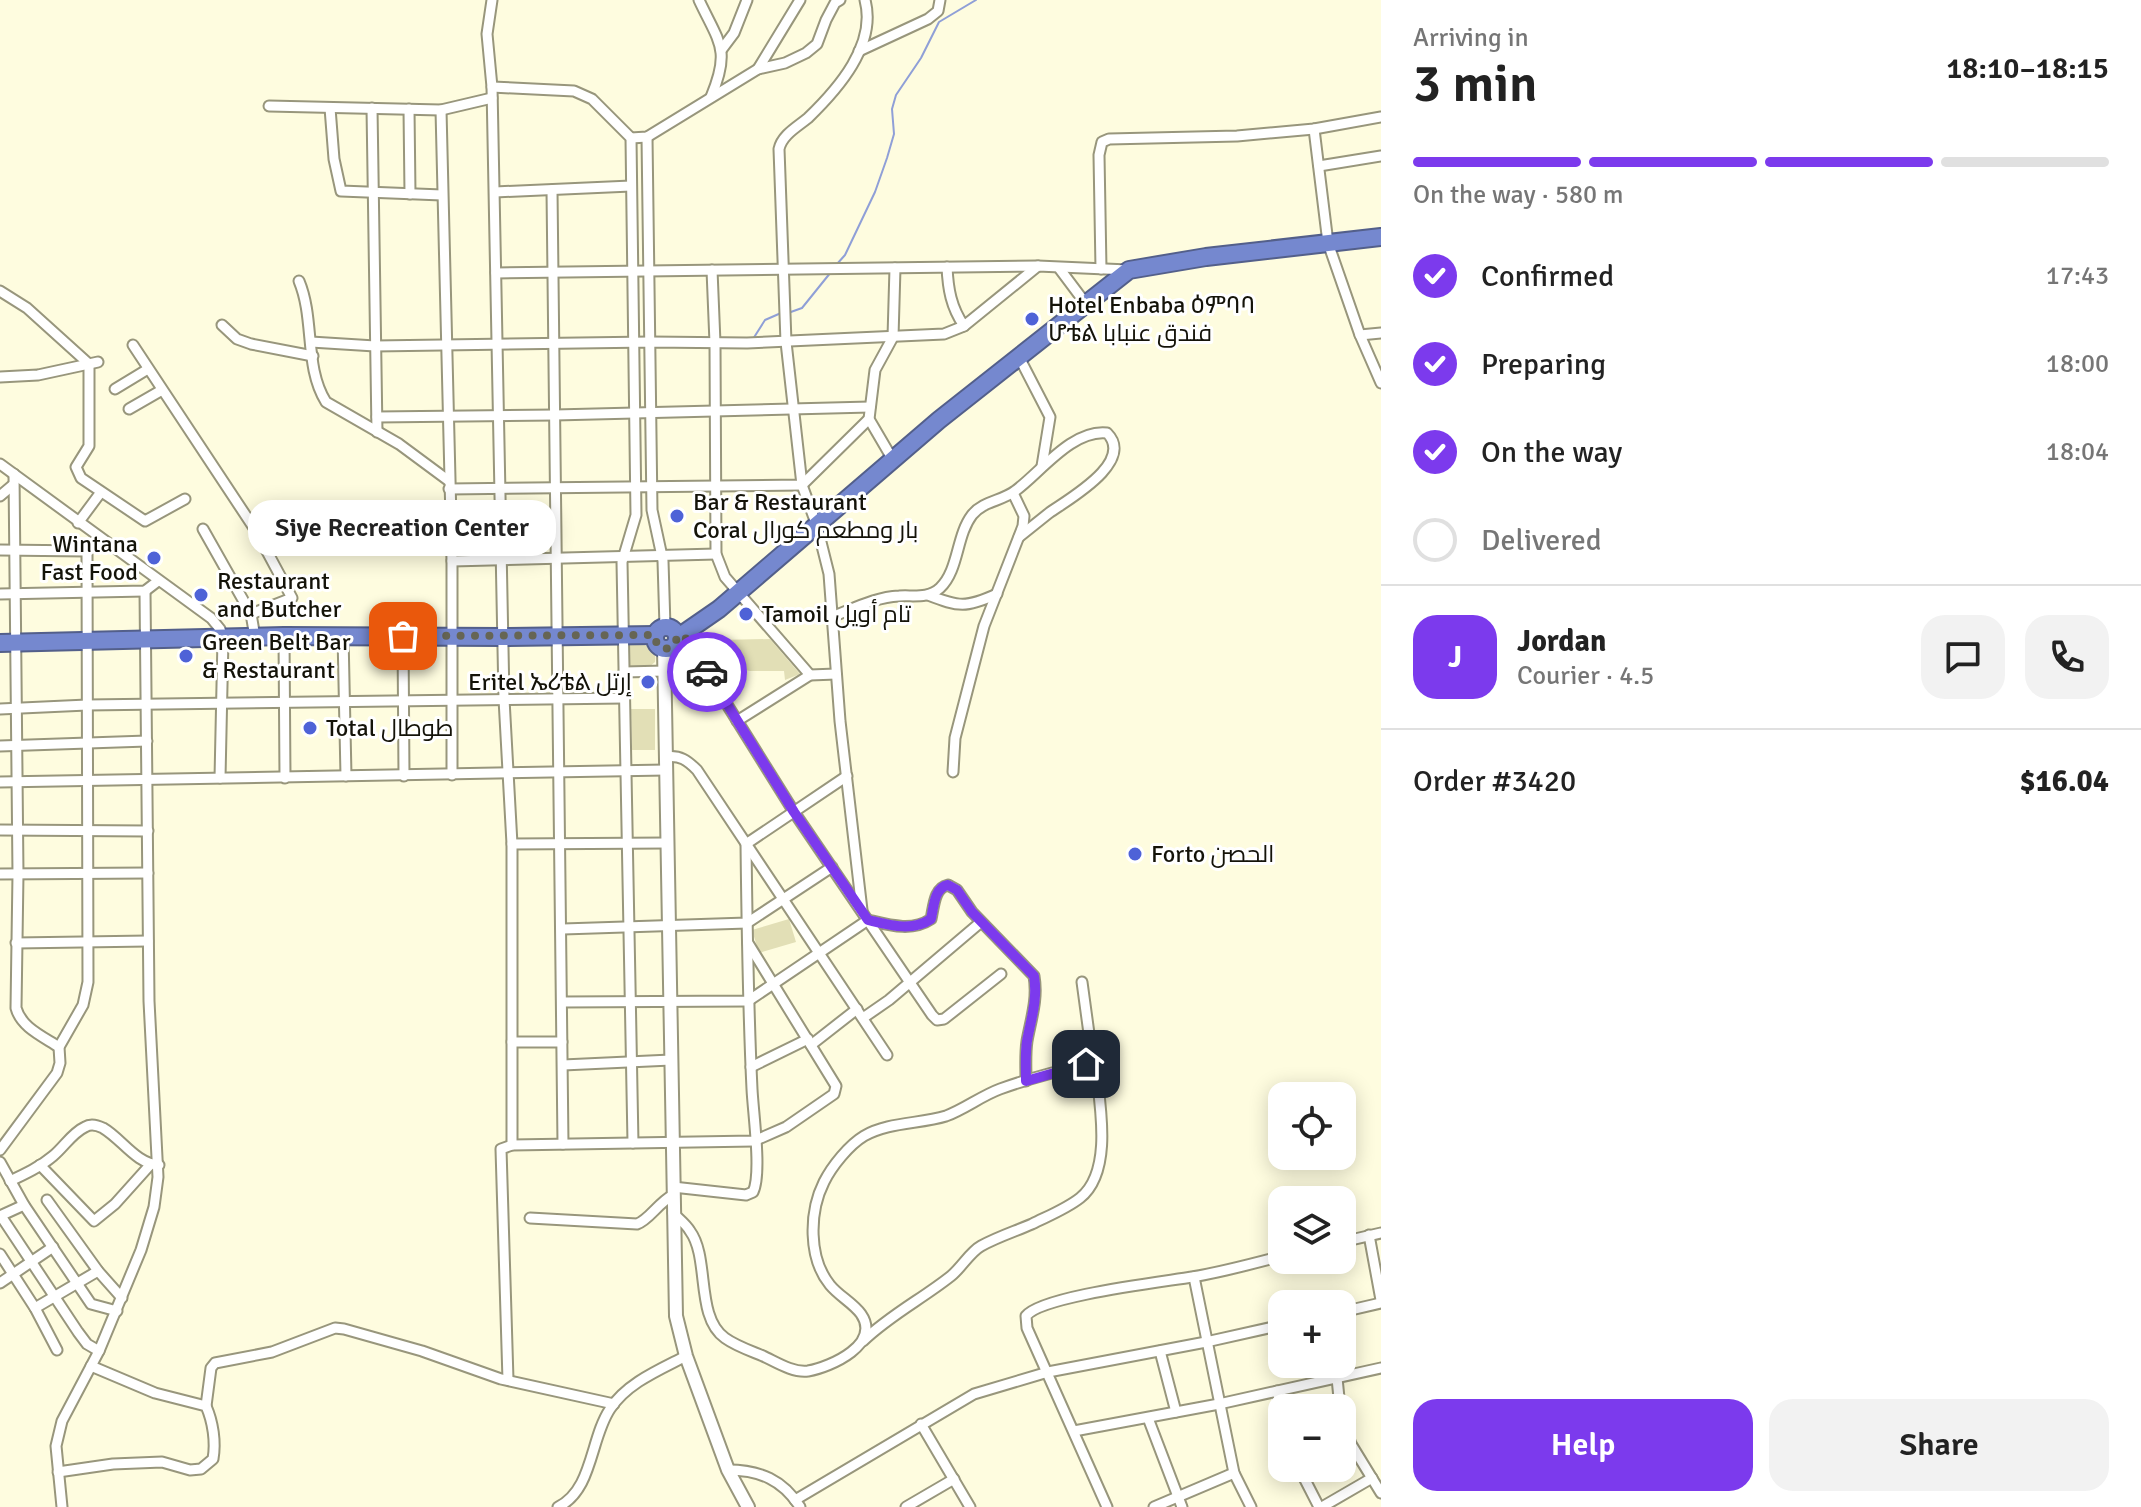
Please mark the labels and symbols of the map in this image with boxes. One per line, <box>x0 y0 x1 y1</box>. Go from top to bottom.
place label: Hotel Enbaba ዕምባባ ሆቴል فندق عنبابا <box>1048 290 1255 348</box>
marker: Hotel Enbaba ዕምባባ ሆቴል فندق عنبابا <box>1023 310 1041 328</box>
place label: Bar & Restaurant Coral بار ومطعم كورال <box>693 487 918 546</box>
callout: Siye Recreation Center <box>249 500 557 556</box>
marker: Bar & Restaurant Coral بار ومطعم كورال <box>668 507 686 525</box>
place label: Wintana Fast Food <box>40 529 138 587</box>
marker: Wintana Fast Food <box>145 549 163 567</box>
place label: Restaurant and Butcher <box>217 566 341 624</box>
marker: Restaurant and Butcher <box>192 586 210 604</box>
place label: Tamoil تام أويل <box>762 598 912 630</box>
pin <box>369 602 437 670</box>
marker: Tamoil تام أويل <box>737 605 755 623</box>
place label: Green Belt Bar & Restaurant <box>202 627 351 685</box>
courier <box>667 632 747 712</box>
marker: Green Belt Bar & Restaurant <box>177 647 195 665</box>
place label: Eritel ኤሪቴል إرتل <box>468 667 632 697</box>
marker: Eritel ኤሪቴል إرتل <box>639 673 657 691</box>
place label: Total طوطال <box>326 713 454 743</box>
marker: Total طوطال <box>301 719 319 737</box>
place label: Forto الحصن <box>1151 839 1275 869</box>
marker: Forto الحصن <box>1126 845 1144 863</box>
pin <box>1052 1030 1120 1098</box>

